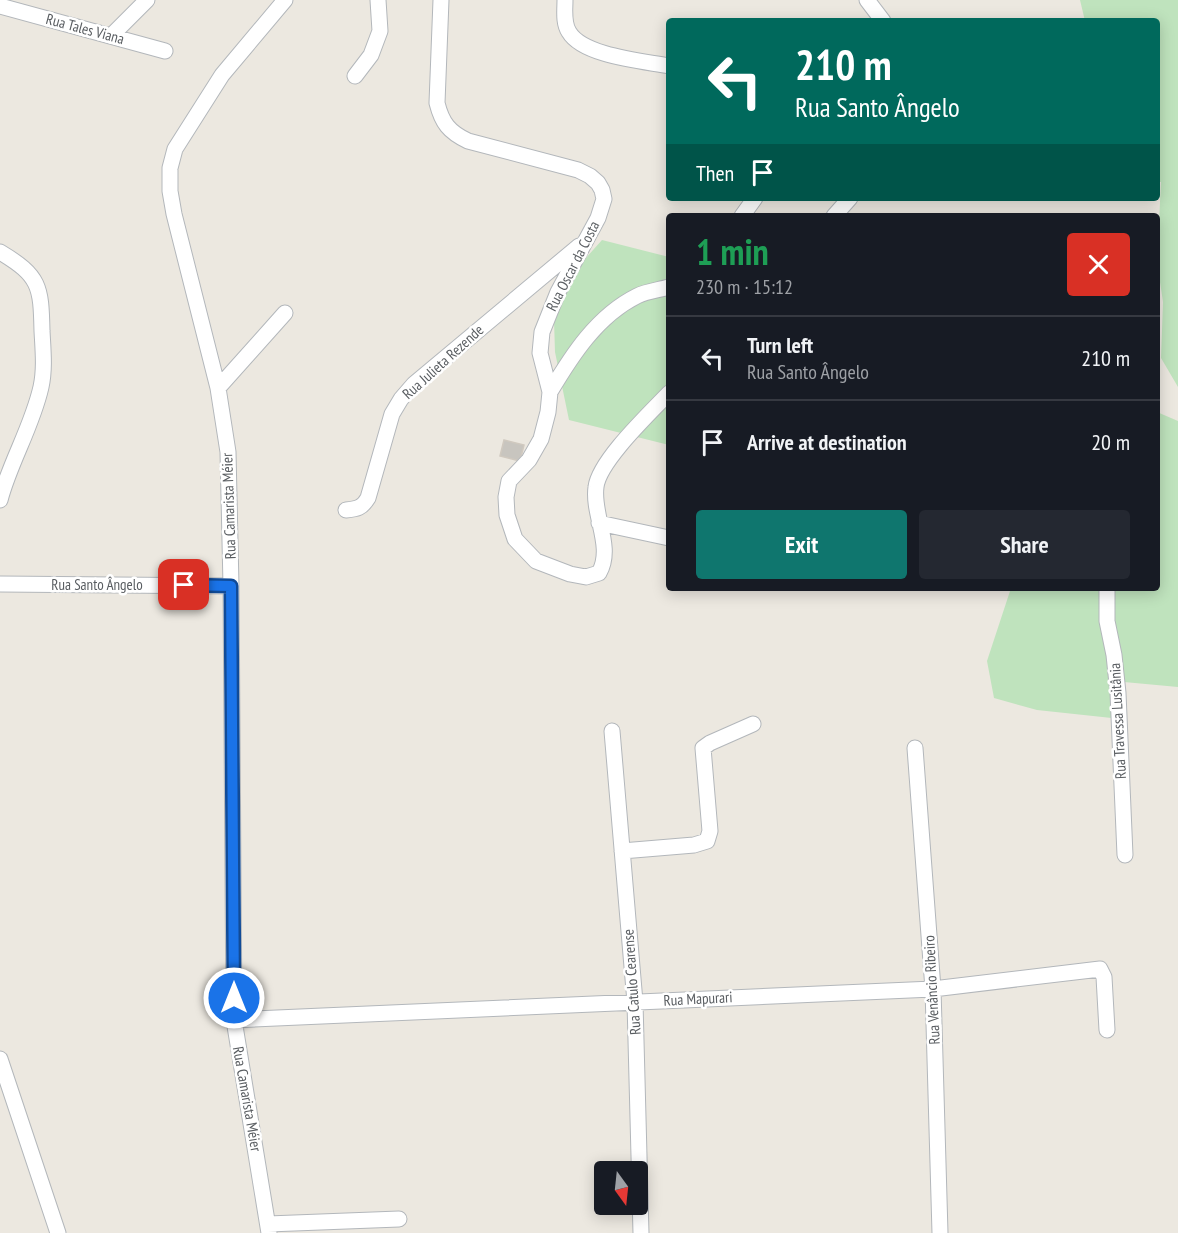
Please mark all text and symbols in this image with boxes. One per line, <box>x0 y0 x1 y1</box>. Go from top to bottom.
street label: Rua Tales Viana <box>44 9 126 48</box>
text: 210 m <box>795 37 892 92</box>
icon: left <box>696 42 774 120</box>
text: Rua Santo Ângelo <box>795 90 960 124</box>
icon: arrive <box>746 156 779 189</box>
text: Then <box>696 159 734 187</box>
street label: Rua Oscar da Costa <box>542 218 603 314</box>
text: 1 min <box>696 228 769 275</box>
button: close <box>1067 233 1130 296</box>
text: 230 m · 15:12 <box>696 274 793 300</box>
street label: Rua Julieta Rezende <box>398 320 487 403</box>
text: Turn left <box>747 331 813 359</box>
icon: left <box>696 342 729 375</box>
text: 210 m <box>1081 344 1130 372</box>
text: Rua Santo Ângelo <box>747 359 869 385</box>
icon: arrive <box>696 426 729 459</box>
text: Arrive at destination <box>747 428 907 456</box>
text: 20 m <box>1091 428 1130 456</box>
street label: Rua Camarista Méier <box>217 452 240 560</box>
button: Exit <box>696 510 907 579</box>
button: Share <box>919 510 1130 579</box>
pin <box>158 559 209 610</box>
icon: arrive <box>167 568 200 601</box>
street label: Rua Santo Ângelo <box>51 575 143 594</box>
street label: Rua Travessa Lusitânia <box>1105 663 1130 780</box>
street label: Rua Catulo Cearense <box>618 928 645 1036</box>
street label: Rua Venâncio Ribeiro <box>919 935 944 1045</box>
position arrow <box>202 966 266 1030</box>
street label: Rua Mapurari <box>663 987 733 1010</box>
street label: Rua Camarista Méier <box>229 1045 266 1154</box>
north arrow <box>594 1161 648 1215</box>
map controls <box>594 1161 648 1215</box>

